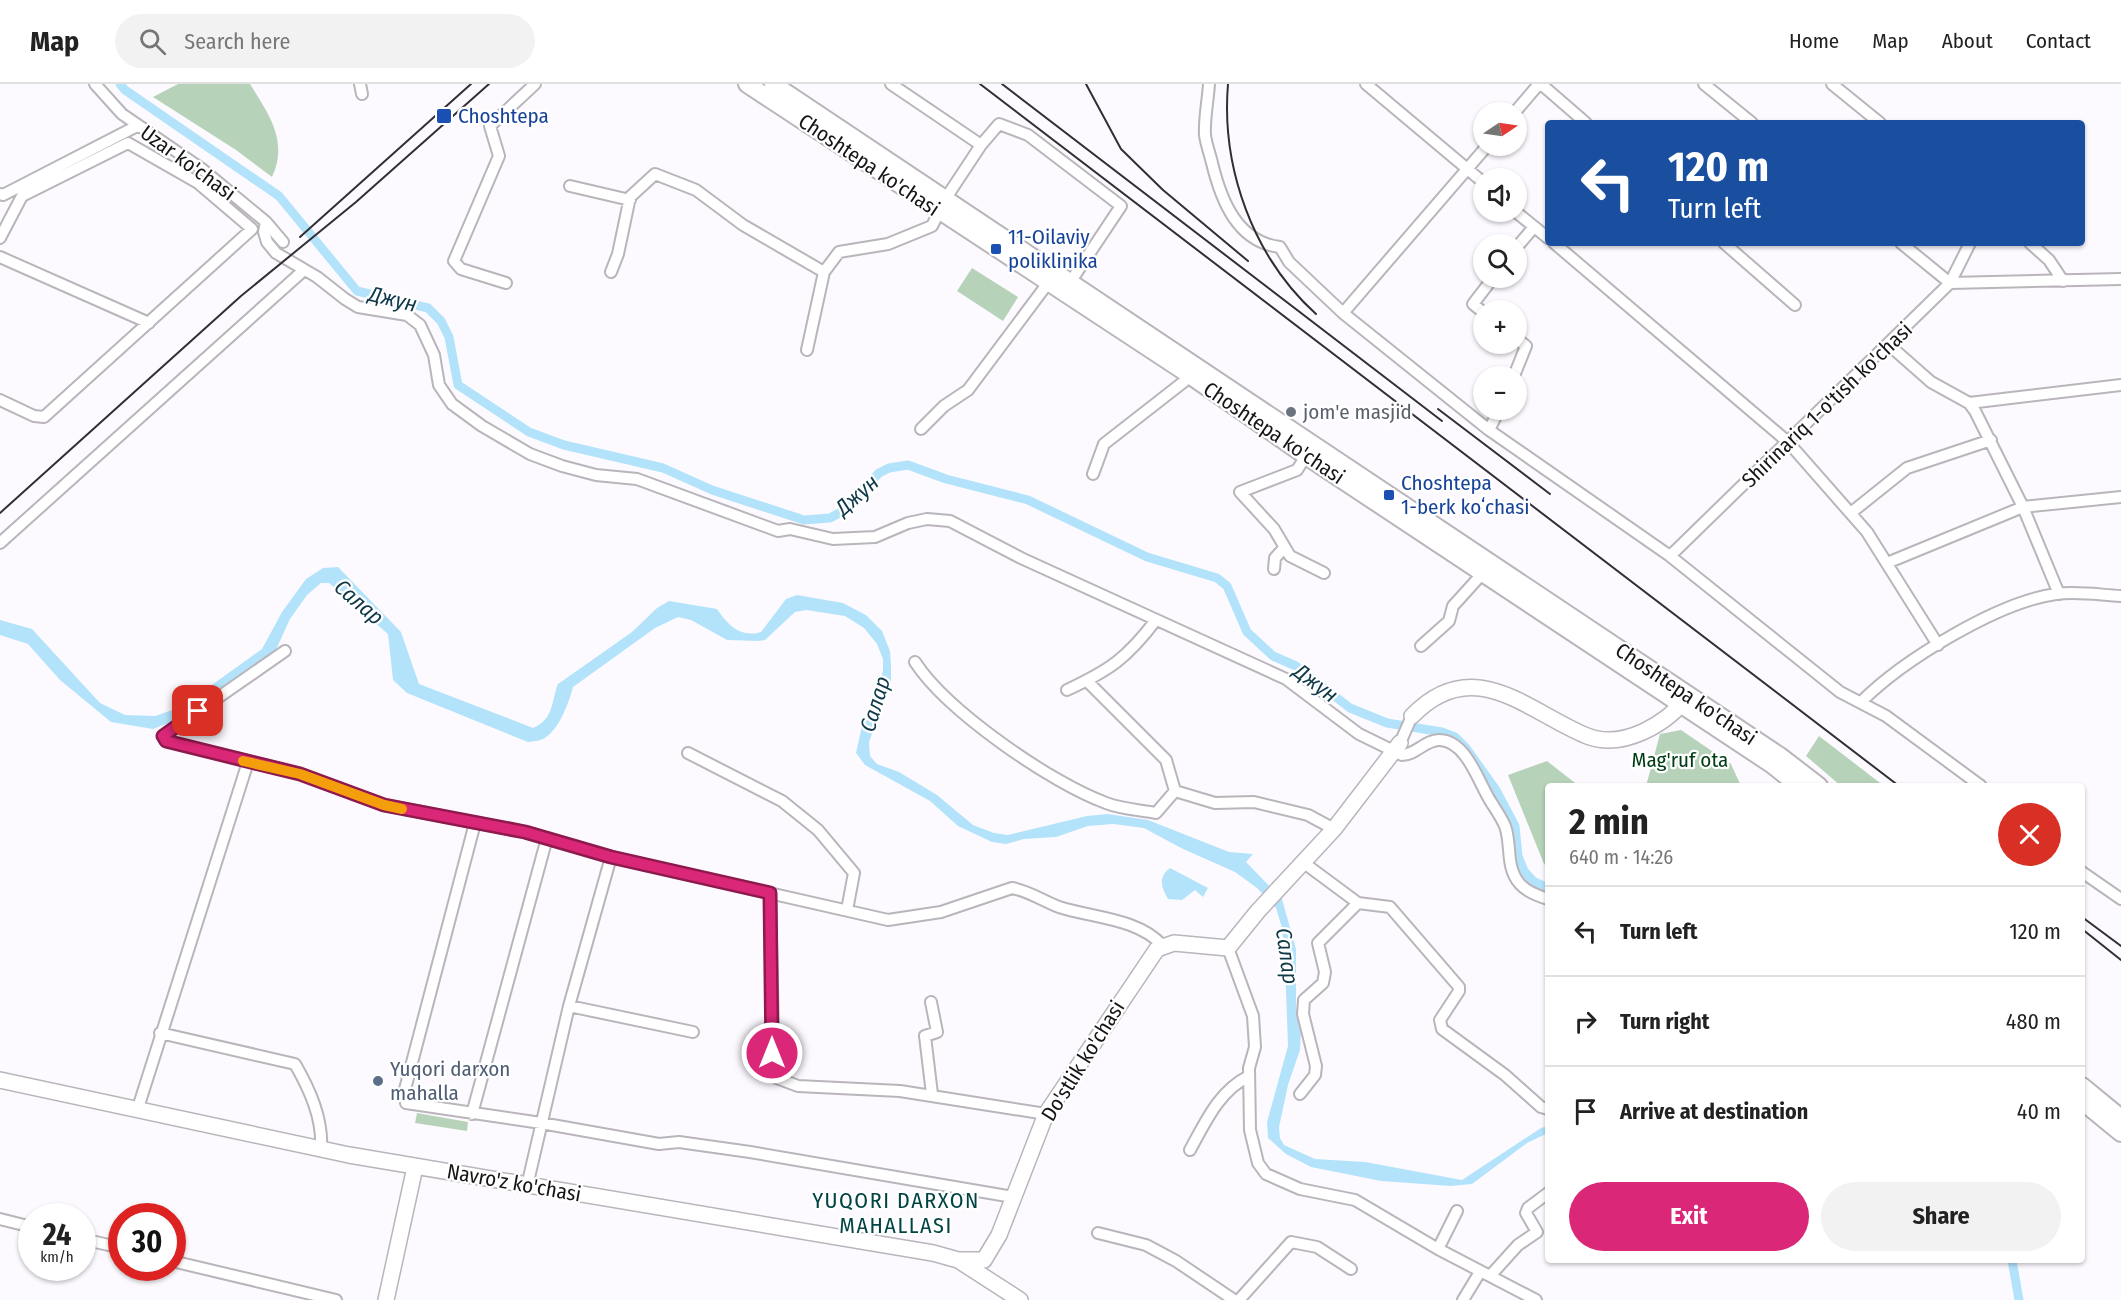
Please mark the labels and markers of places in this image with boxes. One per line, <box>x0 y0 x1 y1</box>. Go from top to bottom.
place label: Choshtepa <box>458 103 549 129</box>
marker: Choshtepa <box>435 107 453 125</box>
place label: 11-Oilaviy poliklinika <box>1008 224 1098 274</box>
marker: 11-Oilaviy poliklinika <box>989 242 1003 256</box>
place label: jom'e masjid <box>1302 399 1412 425</box>
marker: jom'e masjid <box>1284 405 1298 419</box>
place label: Choshtepa 1-berk koʻchasi <box>1401 470 1530 520</box>
marker: Choshtepa 1-berk koʻchasi <box>1382 488 1396 502</box>
pin <box>172 685 223 736</box>
place label: Yuqori darxon mahalla <box>390 1056 510 1106</box>
marker: Yuqori darxon mahalla <box>371 1074 385 1088</box>

